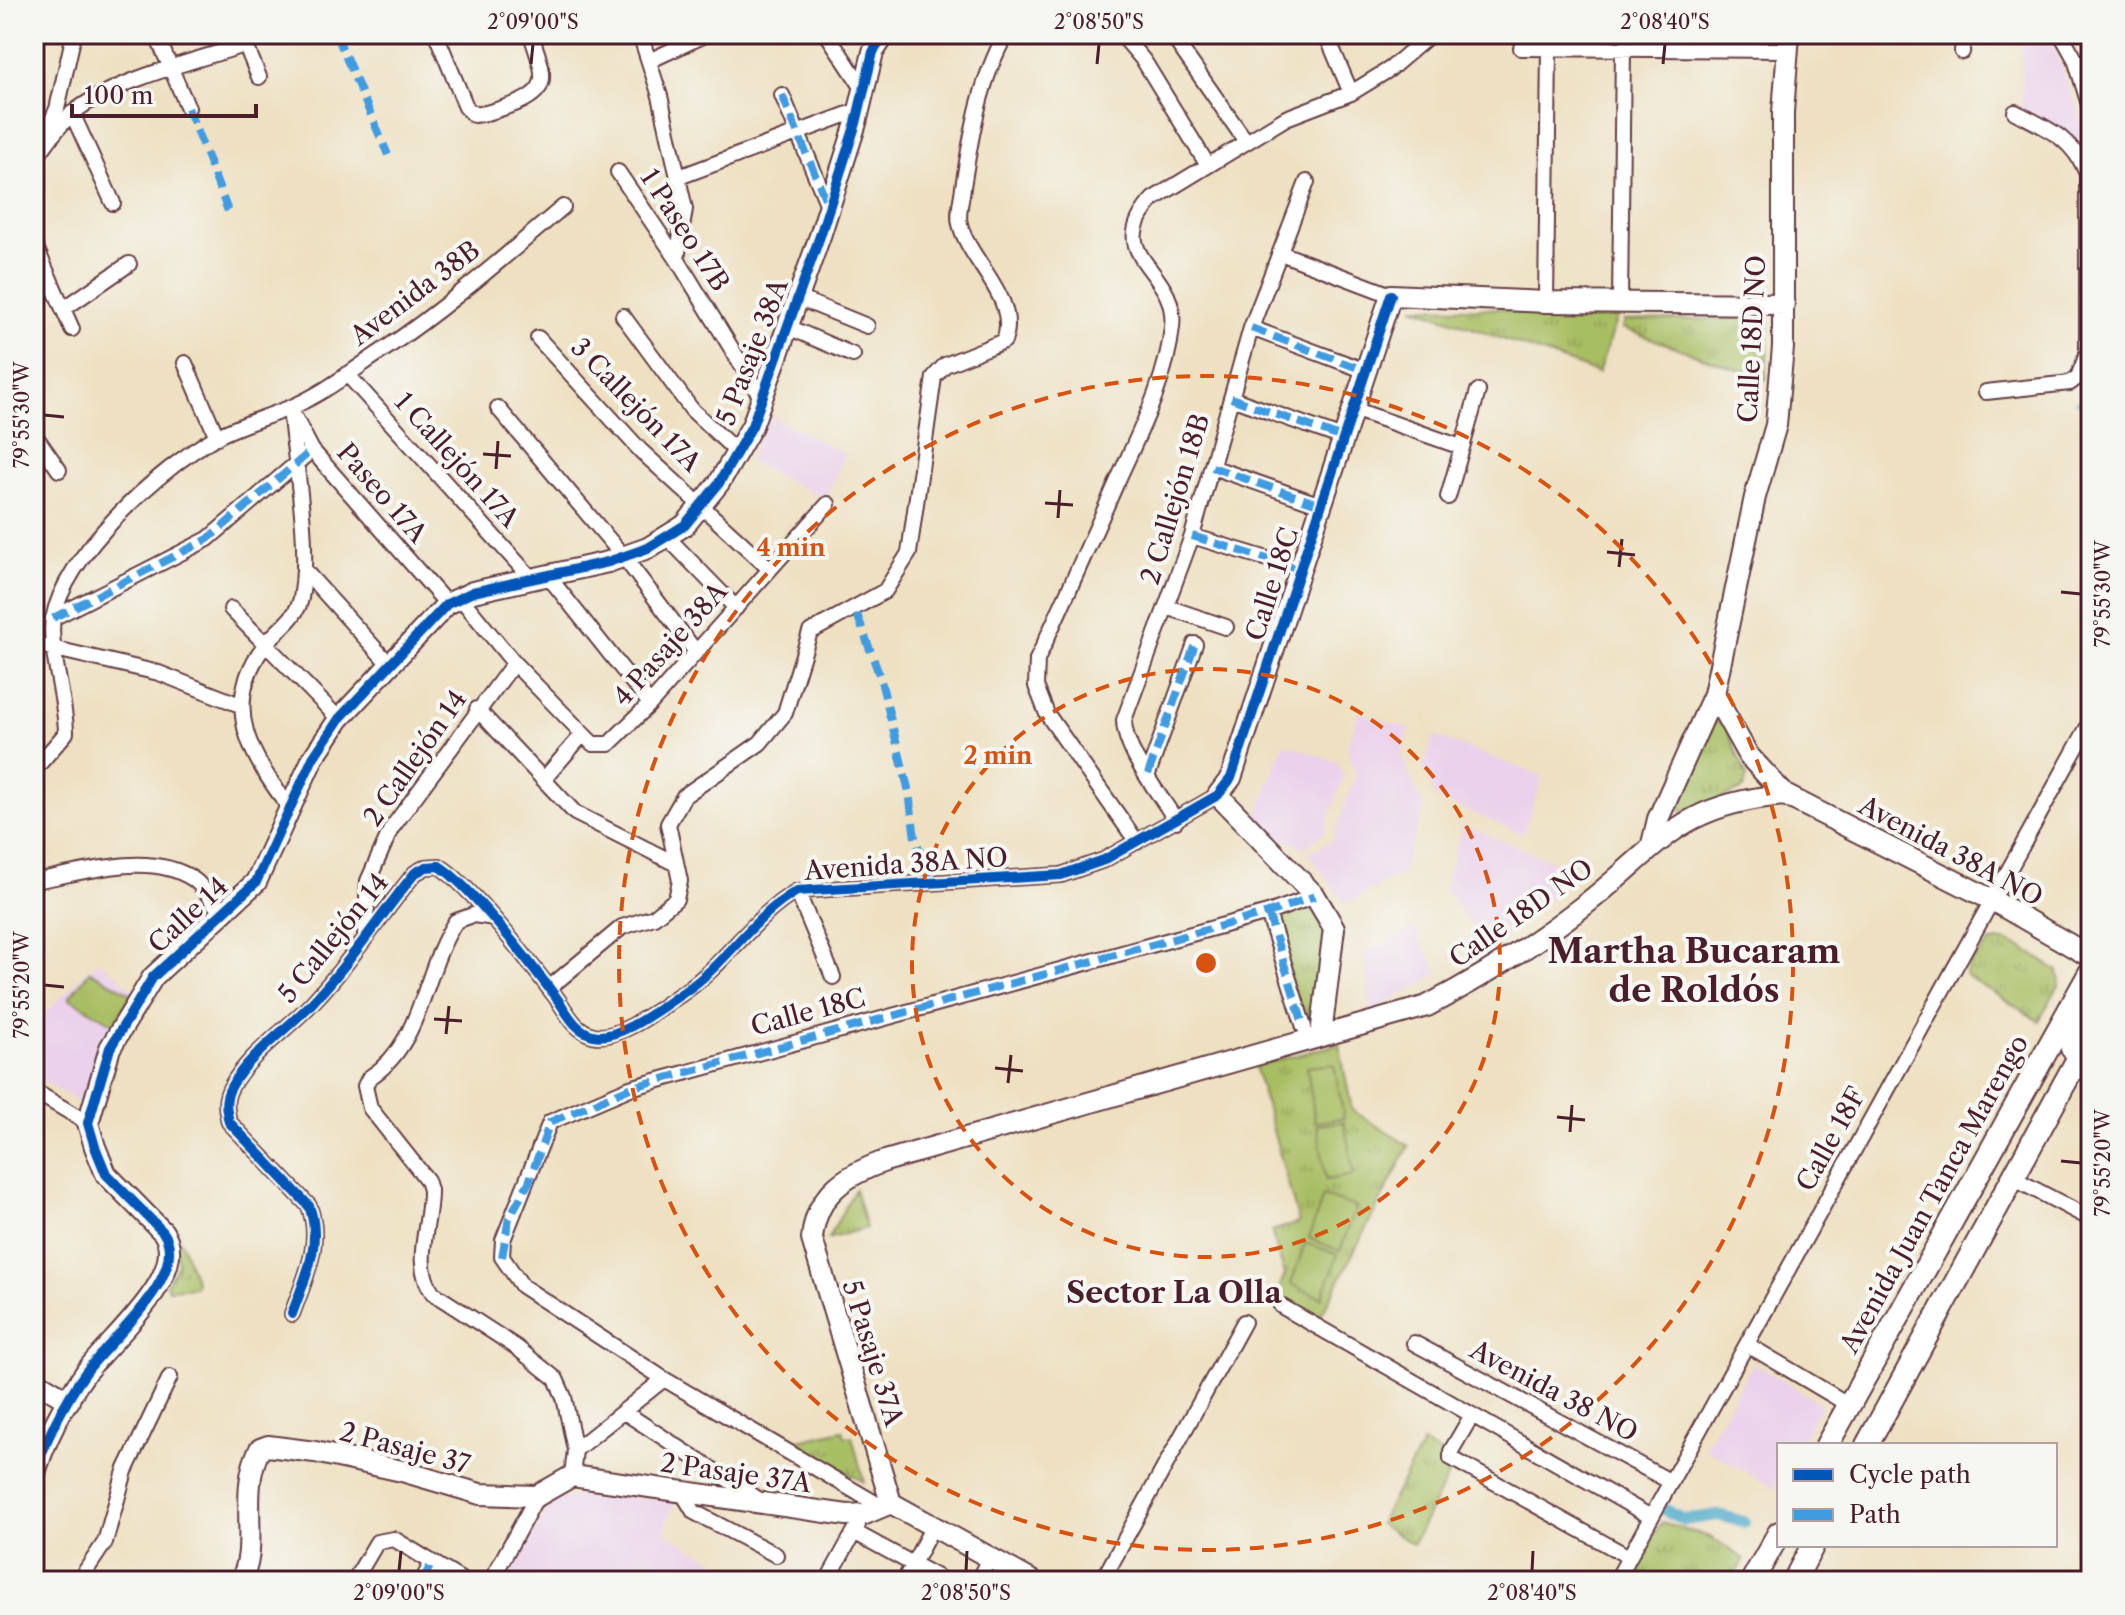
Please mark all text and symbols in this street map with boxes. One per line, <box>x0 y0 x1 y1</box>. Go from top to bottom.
text: 2°09'00"S <box>487 10 579 34</box>
text: 2°08'50"S <box>1054 10 1144 34</box>
text: 2°08'40"S <box>1620 10 1710 34</box>
scale bar <box>72 68 256 118</box>
text: 100 m <box>84 81 153 110</box>
street label: 1 Paseo 17B <box>634 163 736 297</box>
street label: Avenida 38B <box>343 234 486 353</box>
street label: Calle 18D NO <box>1732 254 1772 424</box>
street label: 5 Pasaje 38A <box>709 273 795 430</box>
street label: 3 Callejón 17A <box>564 331 708 479</box>
text: 79°55'30"W <box>10 360 34 469</box>
street label: 1 Callejón 17A <box>388 386 526 535</box>
street label: 2 Callejón 18B <box>1134 410 1216 588</box>
street label: Paseo 17A <box>330 437 434 550</box>
street label: Calle 18C <box>1239 523 1305 645</box>
text: 4 min <box>756 533 826 562</box>
text: 79°55'30"W <box>2091 539 2115 648</box>
street label: 4 Pasaje 38A <box>606 575 734 712</box>
street label: 2 Callejón 14 <box>357 684 473 832</box>
text: 2 min <box>963 741 1033 770</box>
street label: Avenida 38A NO <box>1853 789 2048 913</box>
street label: Avenida 38A NO <box>802 841 1009 887</box>
street label: Calle 18D NO <box>1443 852 1599 974</box>
street label: 5 Callejón 14 <box>271 867 395 1009</box>
street label: Calle 14 <box>142 870 234 960</box>
text: 79°55'20"W <box>10 930 34 1039</box>
district label: Martha Bucaram de Roldós <box>1547 930 1841 1011</box>
centre of rings <box>1192 949 1220 977</box>
street label: Calle 18C <box>747 981 869 1043</box>
street label: Avenida Juan Tanca Marengo <box>1833 1029 2035 1360</box>
street label: Calle 18F <box>1789 1081 1873 1197</box>
text: 79°55'20"W <box>2091 1108 2115 1217</box>
district label: Sector La Olla <box>1066 1274 1283 1311</box>
street label: 5 Pasaje 37A <box>836 1276 911 1431</box>
street label: Avenida 38 NO <box>1464 1333 1643 1449</box>
street label: 2 Pasaje 37 <box>336 1415 474 1481</box>
legend <box>1777 1443 2057 1547</box>
street label: 2 Pasaje 37A <box>659 1447 814 1500</box>
text: Cycle path <box>1849 1460 1971 1489</box>
text: Path <box>1849 1500 1901 1529</box>
text: 2°09'00"S <box>353 1581 445 1605</box>
text: 2°08'50"S <box>921 1581 1011 1605</box>
text: 2°08'40"S <box>1487 1581 1577 1605</box>

